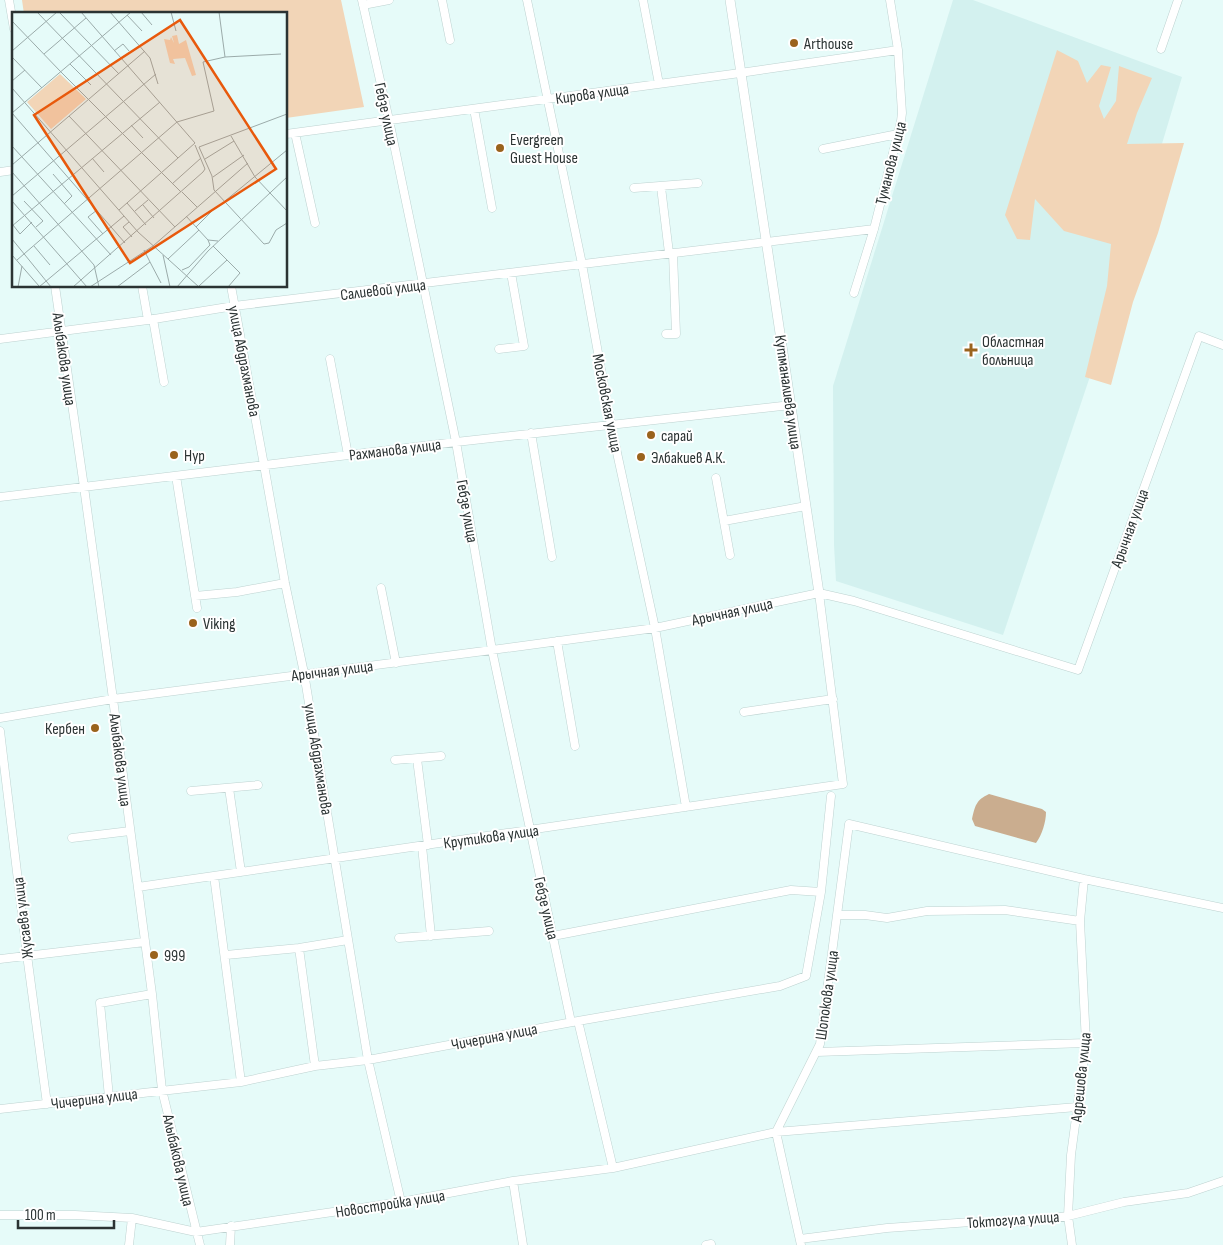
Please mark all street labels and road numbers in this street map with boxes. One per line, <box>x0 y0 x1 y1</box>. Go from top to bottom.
street label: Кирова улица <box>554 80 630 109</box>
street label: Гебзе улица <box>370 81 401 147</box>
street label: Туманова улица <box>872 120 911 207</box>
street label: Салиевой улица <box>339 276 427 305</box>
street label: улица Абдрахманова <box>223 304 264 418</box>
street label: Алыбакова улица <box>47 311 79 407</box>
street label: Кутманалиева улица <box>770 334 805 451</box>
street label: Московская улица <box>588 352 625 454</box>
street label: Рахманова улица <box>348 435 442 466</box>
street label: Гебзе улица <box>452 478 481 544</box>
street label: Арычная улица <box>1107 487 1153 571</box>
street label: Арычная улица <box>689 595 774 631</box>
street label: Арычная улица <box>289 657 374 686</box>
street label: улица Абдрахманова <box>299 702 336 816</box>
street label: Алыбакова улица <box>104 712 135 808</box>
street label: Крутикова улица <box>442 821 540 854</box>
street label: Гебзе улица <box>529 875 562 942</box>
street label: Жусаева улица <box>9 876 38 960</box>
street label: Шопокова улица <box>812 949 843 1041</box>
street label: Чичерина улица <box>450 1020 539 1055</box>
street label: Адрешова улица <box>1067 1031 1096 1124</box>
street label: Чичерина улица <box>50 1085 139 1114</box>
street label: Алыбакова улица <box>158 1112 197 1208</box>
street label: Новостройка улица <box>334 1186 446 1223</box>
street label: Токтогула улица <box>966 1208 1060 1233</box>

